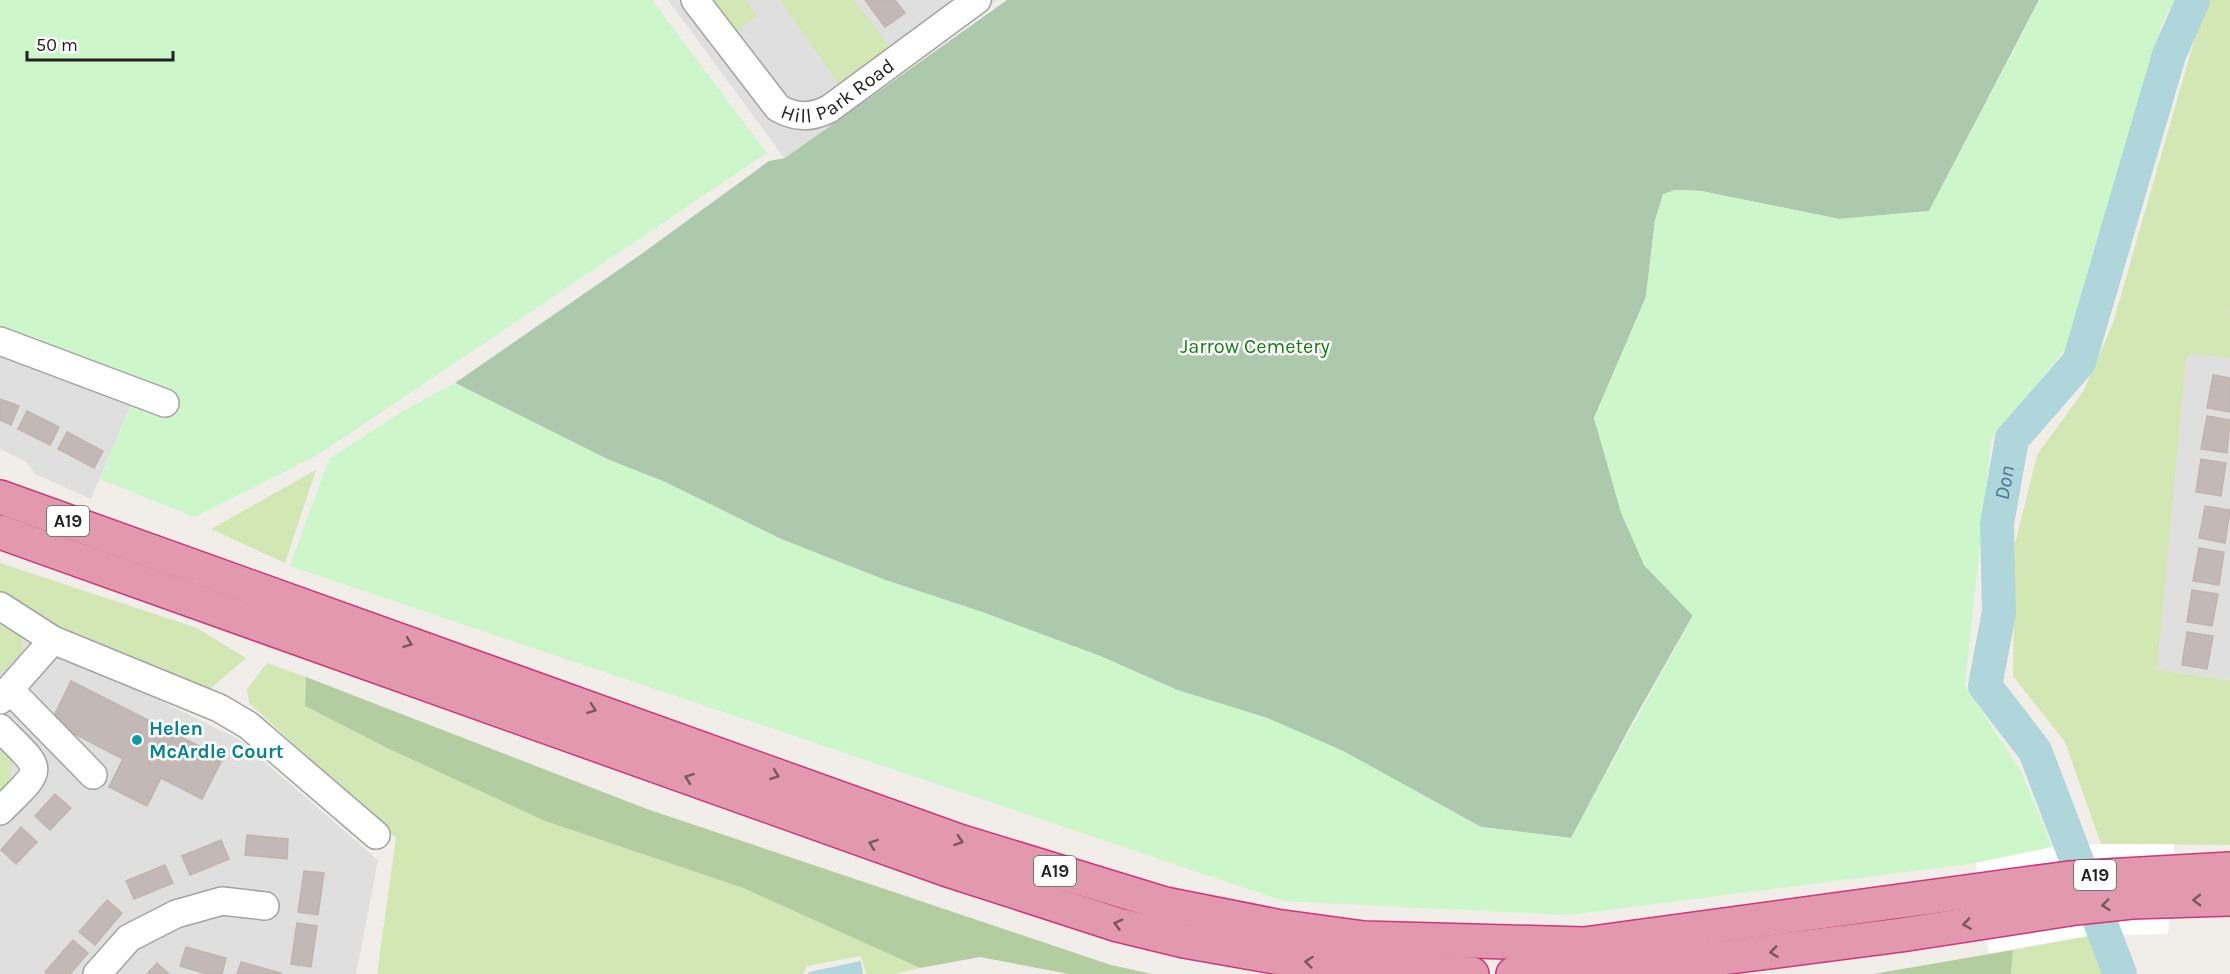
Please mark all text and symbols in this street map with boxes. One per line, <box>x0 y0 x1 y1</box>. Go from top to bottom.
scale bar <box>27 24 172 62</box>
text: 50 m <box>36 34 78 56</box>
street label: Hill Park Road <box>778 54 898 127</box>
park label: Jarrow Cemetery <box>1180 335 1330 358</box>
water label: Don <box>1990 464 2019 502</box>
road number: A19 <box>47 506 89 536</box>
one-way arrow <box>402 636 413 649</box>
one-way arrow <box>586 701 596 714</box>
place label: Helen McArdle Court <box>149 717 284 763</box>
marker: Helen McArdle Court <box>130 733 144 747</box>
one-way arrow <box>769 767 780 780</box>
one-way arrow <box>684 773 695 786</box>
one-way arrow <box>953 833 964 846</box>
one-way arrow <box>868 838 879 851</box>
road number: A19 <box>1034 856 1076 886</box>
road number: A19 <box>2074 860 2116 890</box>
one-way arrow <box>2193 893 2202 906</box>
one-way arrow <box>2101 898 2110 911</box>
one-way arrow <box>1962 918 1971 930</box>
one-way arrow <box>1113 919 1123 932</box>
one-way arrow <box>1769 945 1778 957</box>
one-way arrow <box>1305 956 1314 969</box>

